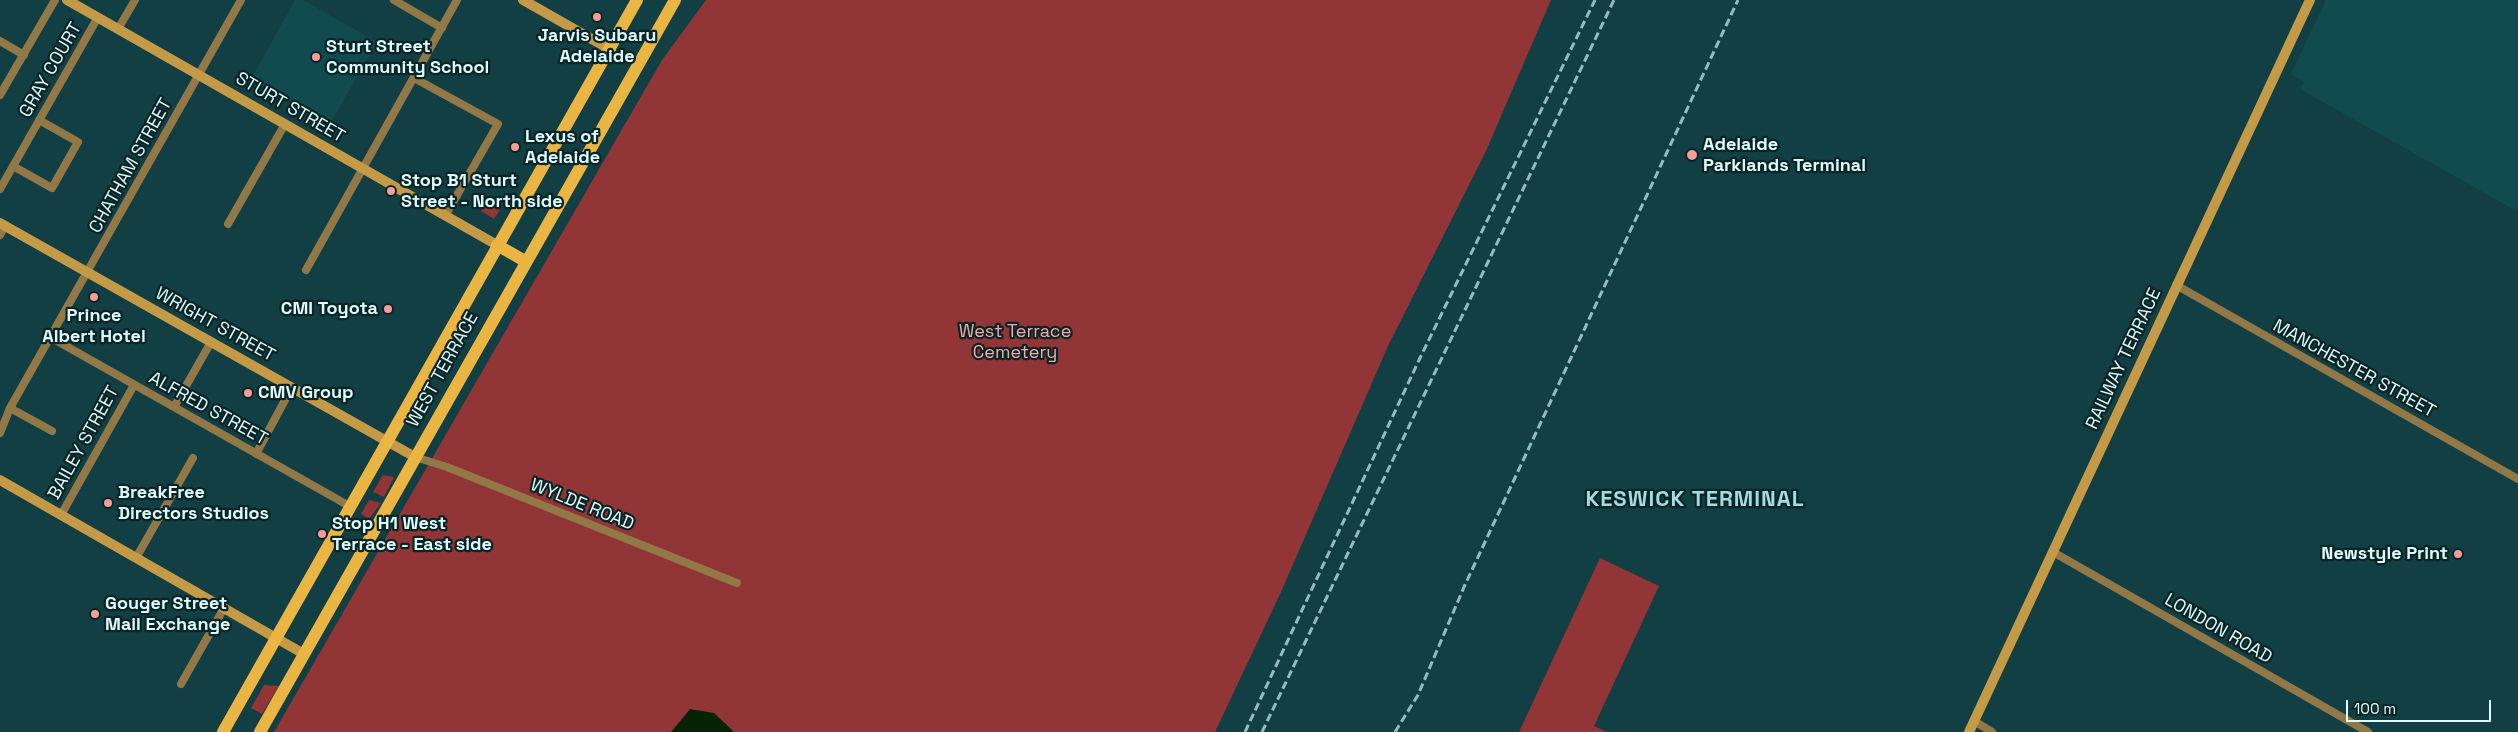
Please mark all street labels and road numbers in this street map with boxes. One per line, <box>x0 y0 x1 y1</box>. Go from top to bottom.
street label: GRAY COURT <box>15 19 87 121</box>
street label: STURT STREET <box>231 68 349 148</box>
street label: CHATHAM STREET <box>85 95 177 237</box>
street label: WRIGHT STREET <box>151 283 279 367</box>
street label: RAILWAY TERRACE <box>2082 285 2166 433</box>
street label: WEST TERRACE <box>403 309 483 431</box>
street label: MANCHESTER STREET <box>2269 315 2439 423</box>
street label: ALFRED STREET <box>145 368 271 450</box>
street label: BAILEY STREET <box>44 382 124 504</box>
street label: WYLDE ROAD <box>527 474 637 536</box>
street label: LONDON ROAD <box>2160 590 2276 668</box>

